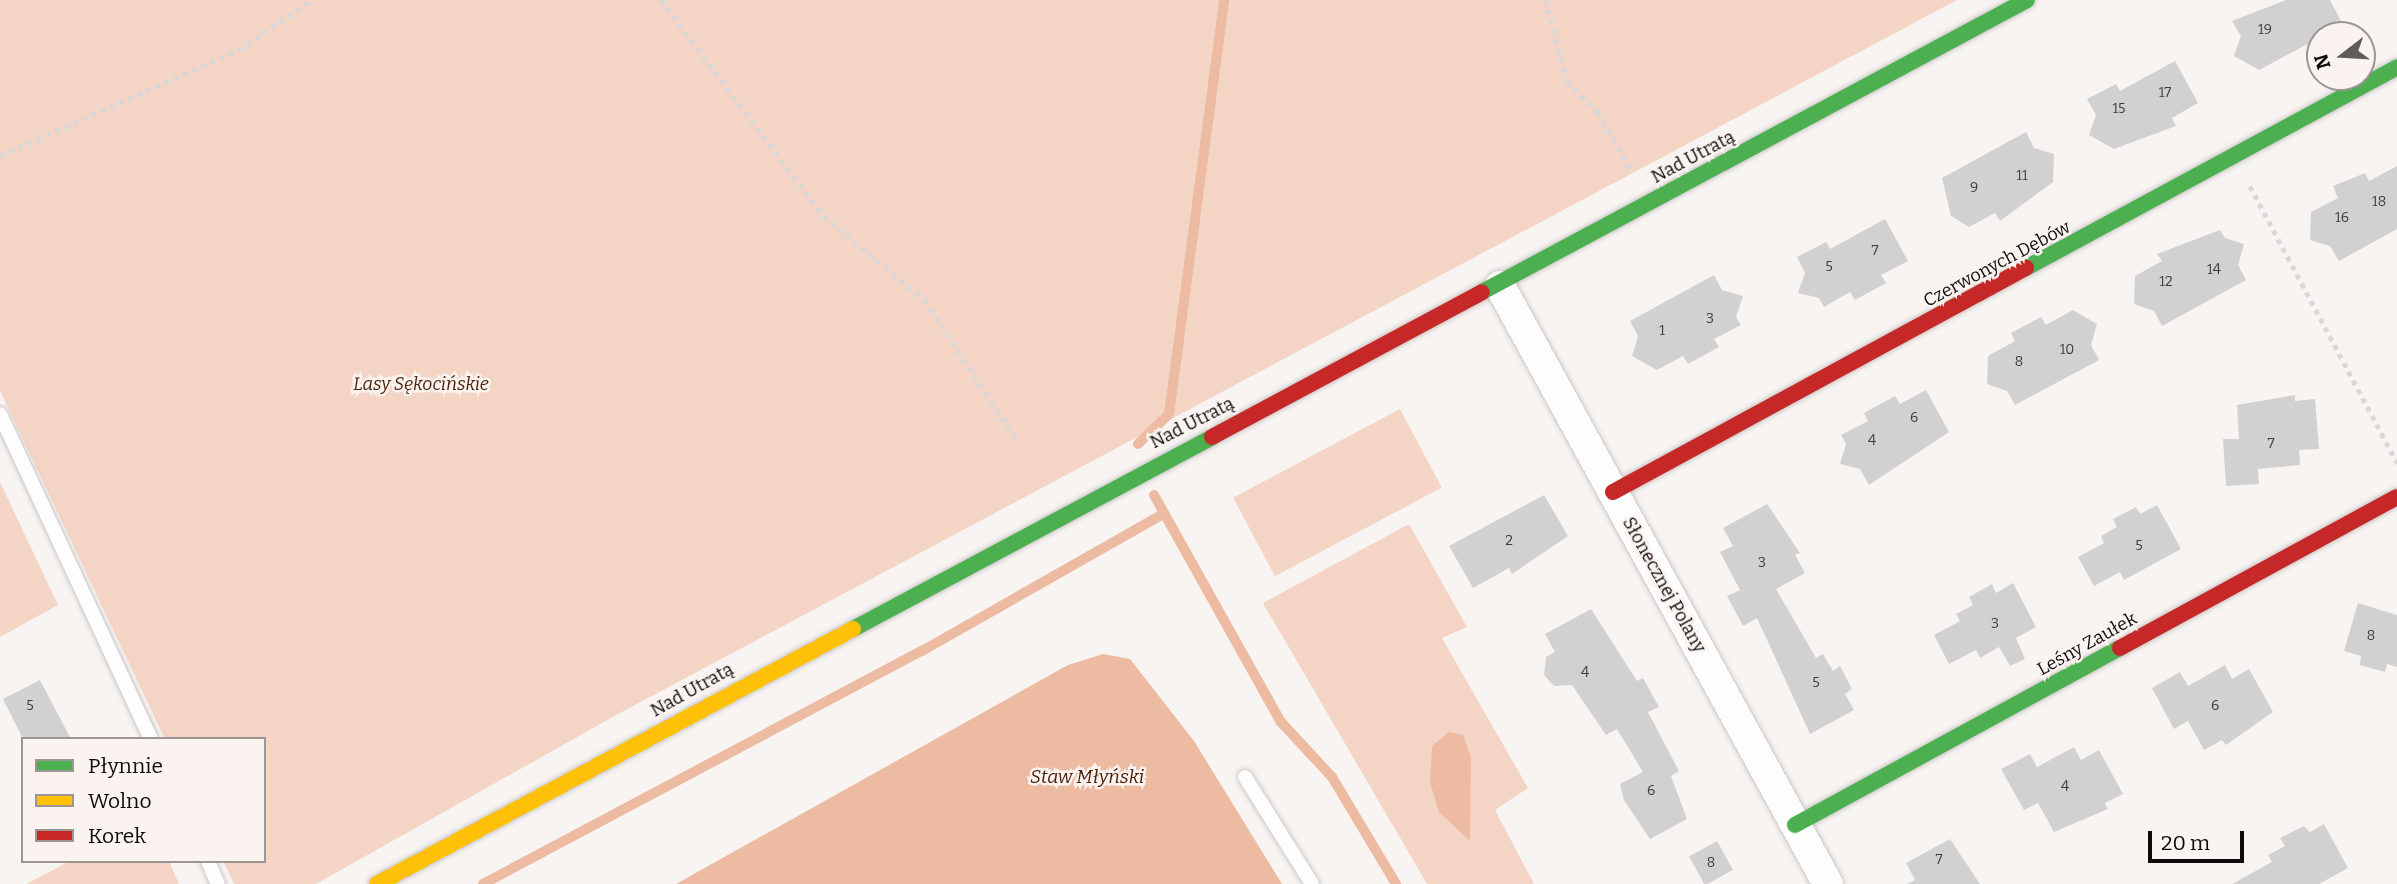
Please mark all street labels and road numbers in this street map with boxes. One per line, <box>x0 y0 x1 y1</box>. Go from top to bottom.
street label: Nad Utratą <box>1648 126 1738 188</box>
street label: Czerwonych Dębów <box>1920 216 2074 312</box>
street label: Nad Utratą <box>1146 393 1238 453</box>
street label: Słonecznej Polany <box>1618 513 1710 657</box>
street label: Leśny Zaułek <box>2033 608 2141 680</box>
street label: Nad Utratą <box>647 658 737 722</box>

